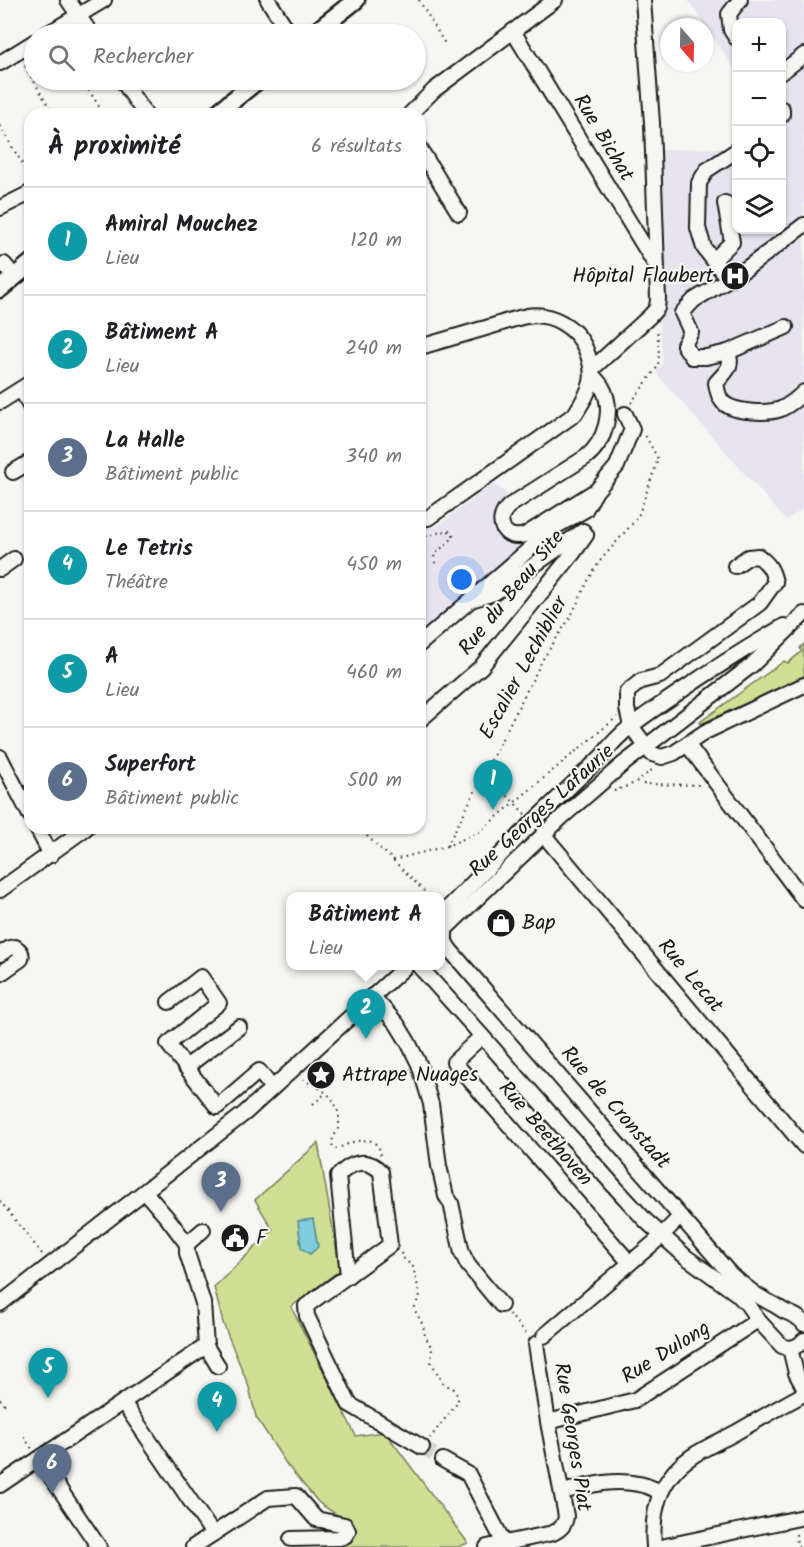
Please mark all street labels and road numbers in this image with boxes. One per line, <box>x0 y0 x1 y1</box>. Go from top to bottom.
street label: Rue Bichat <box>564 88 643 189</box>
street label: Rue du Beau Site <box>451 522 574 663</box>
street label: Escalier Lechiblier <box>471 589 578 746</box>
street label: Rue Georges Lafaurie <box>462 736 623 886</box>
street label: Rue Lecat <box>649 932 732 1021</box>
street label: Rue de Cronstadt <box>552 1039 679 1178</box>
street label: Rue Beethoven <box>490 1074 600 1194</box>
street label: Rue Dulong <box>615 1313 717 1393</box>
street label: Rue Georges Piat <box>544 1360 600 1515</box>

